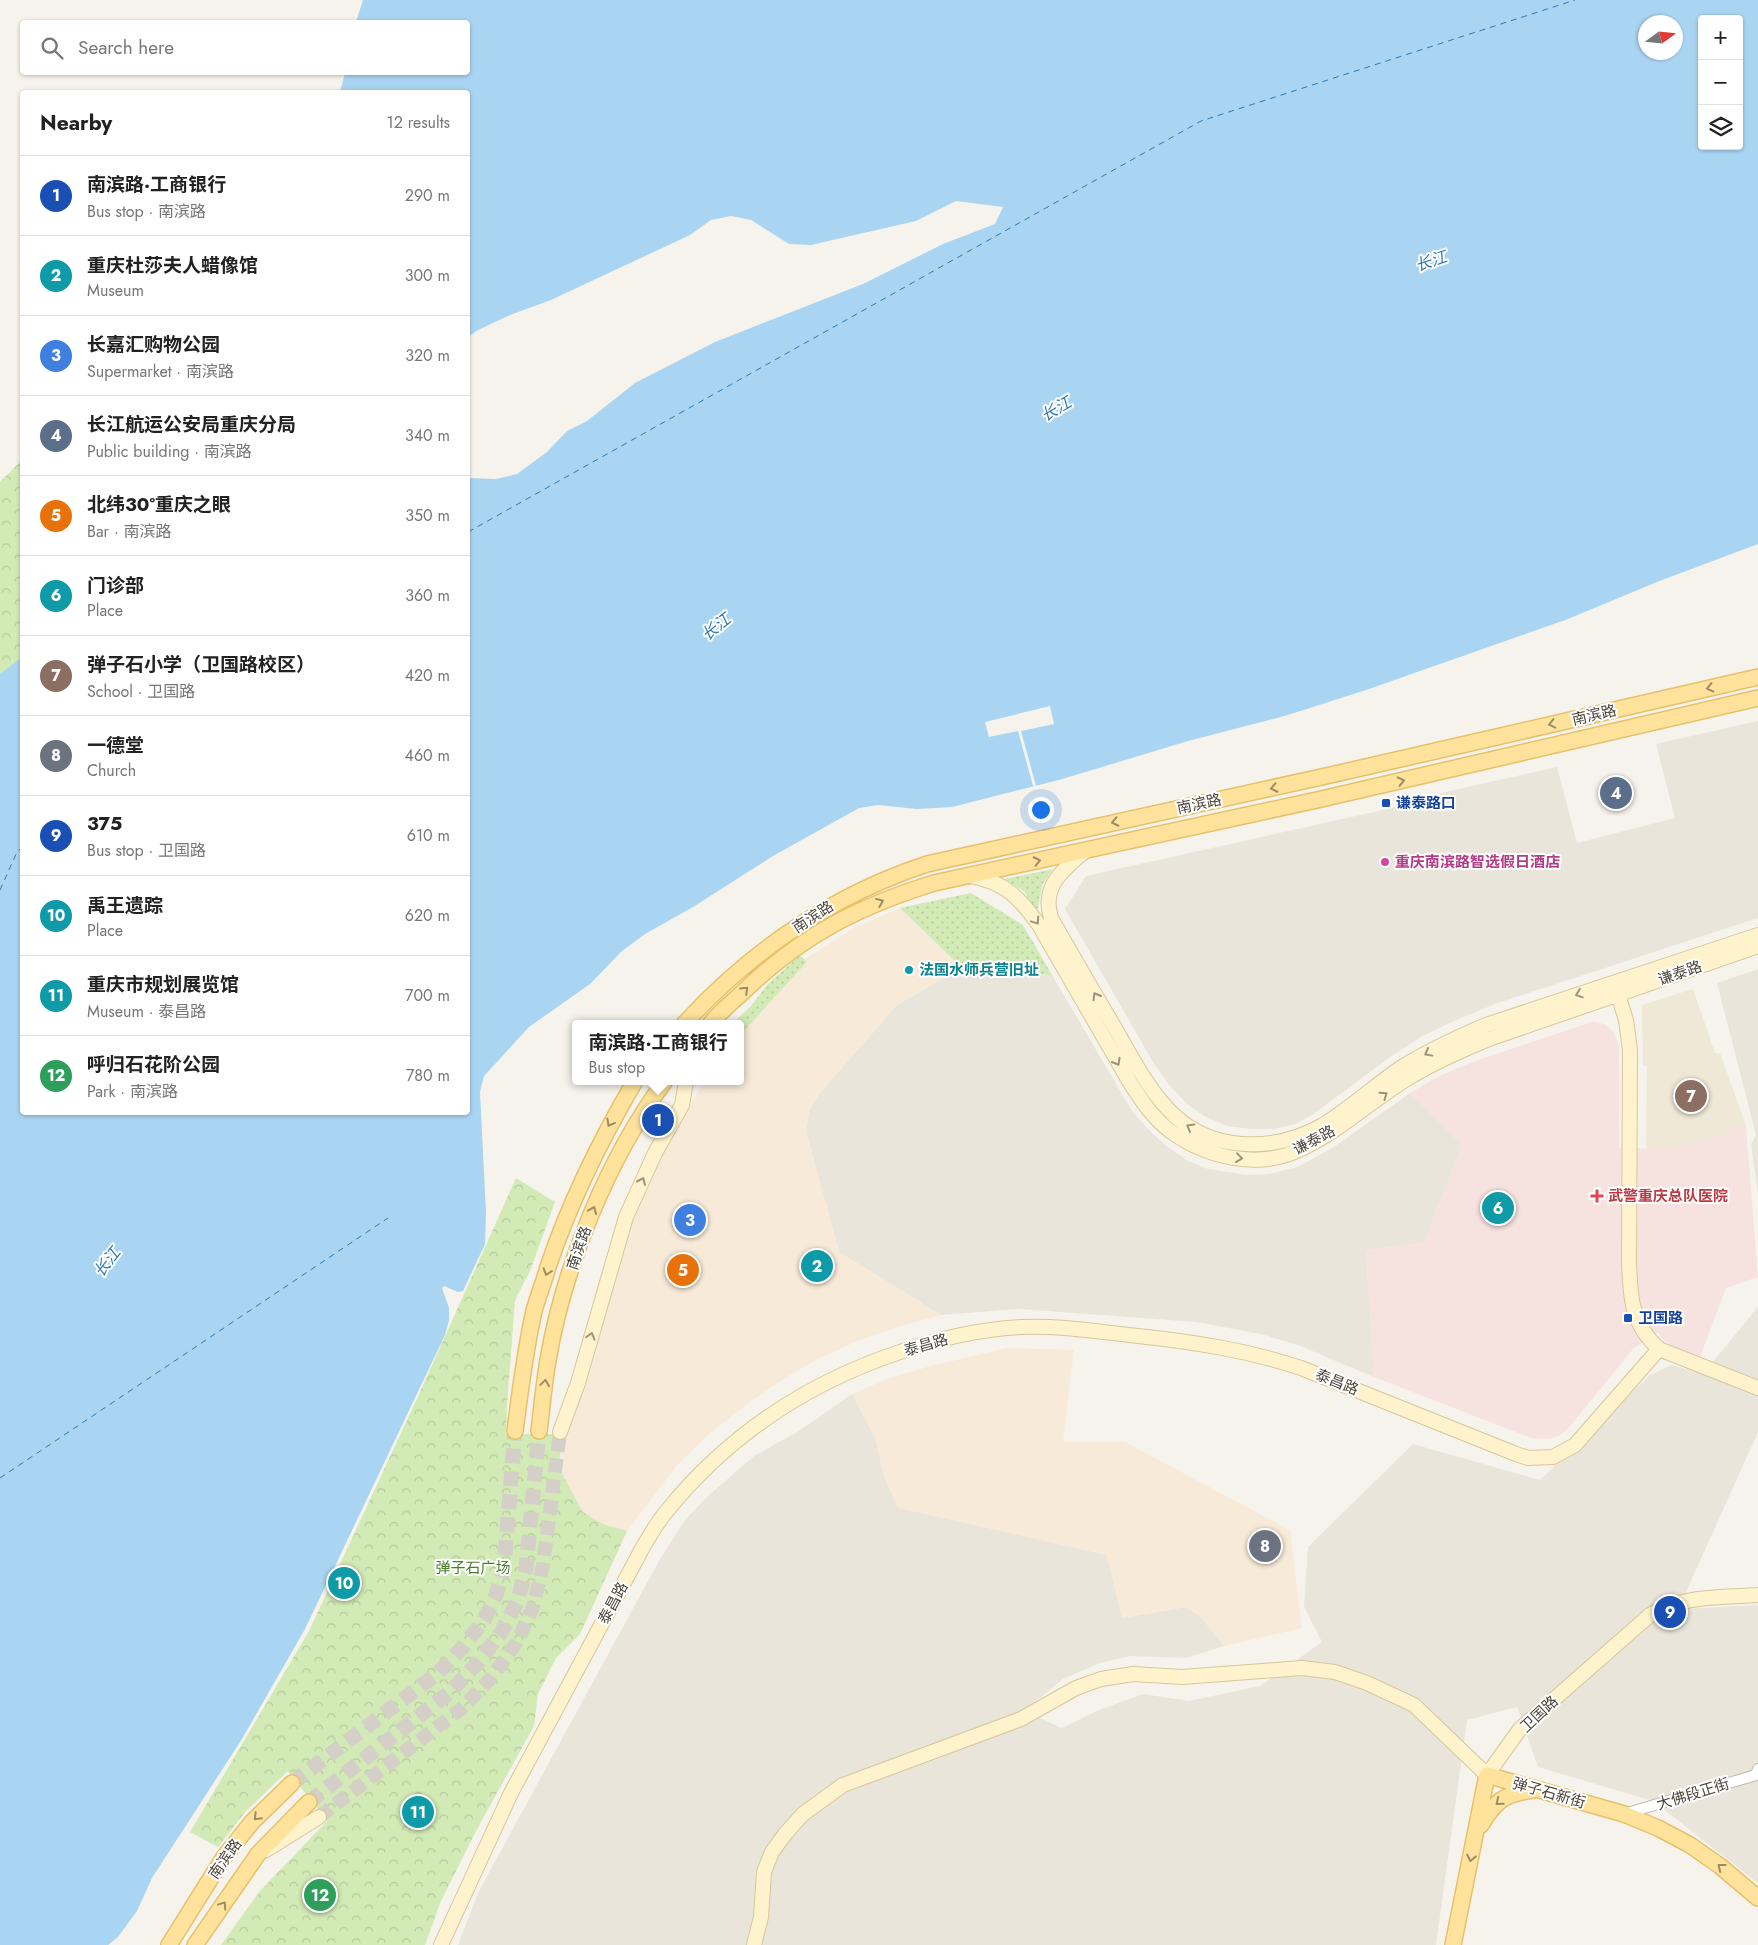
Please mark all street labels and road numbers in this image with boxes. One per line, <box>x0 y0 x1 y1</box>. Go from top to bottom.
street label: 南滨路 <box>1570 699 1618 731</box>
street label: 南滨路 <box>1175 789 1223 819</box>
street label: 南滨路 <box>788 896 838 938</box>
street label: 谦泰路 <box>1655 955 1705 991</box>
street label: 谦泰路 <box>1289 1120 1339 1160</box>
street label: 南滨路 <box>561 1223 597 1273</box>
street label: 泰昌路 <box>901 1328 951 1362</box>
street label: 泰昌路 <box>1312 1363 1362 1401</box>
street label: 泰昌路 <box>593 1578 633 1628</box>
street label: 卫国路 <box>1515 1691 1563 1737</box>
street label: 弹子石新街 <box>1510 1772 1588 1814</box>
street label: 大佛段正街 <box>1654 1773 1732 1815</box>
street label: 南滨路 <box>203 1834 247 1884</box>

